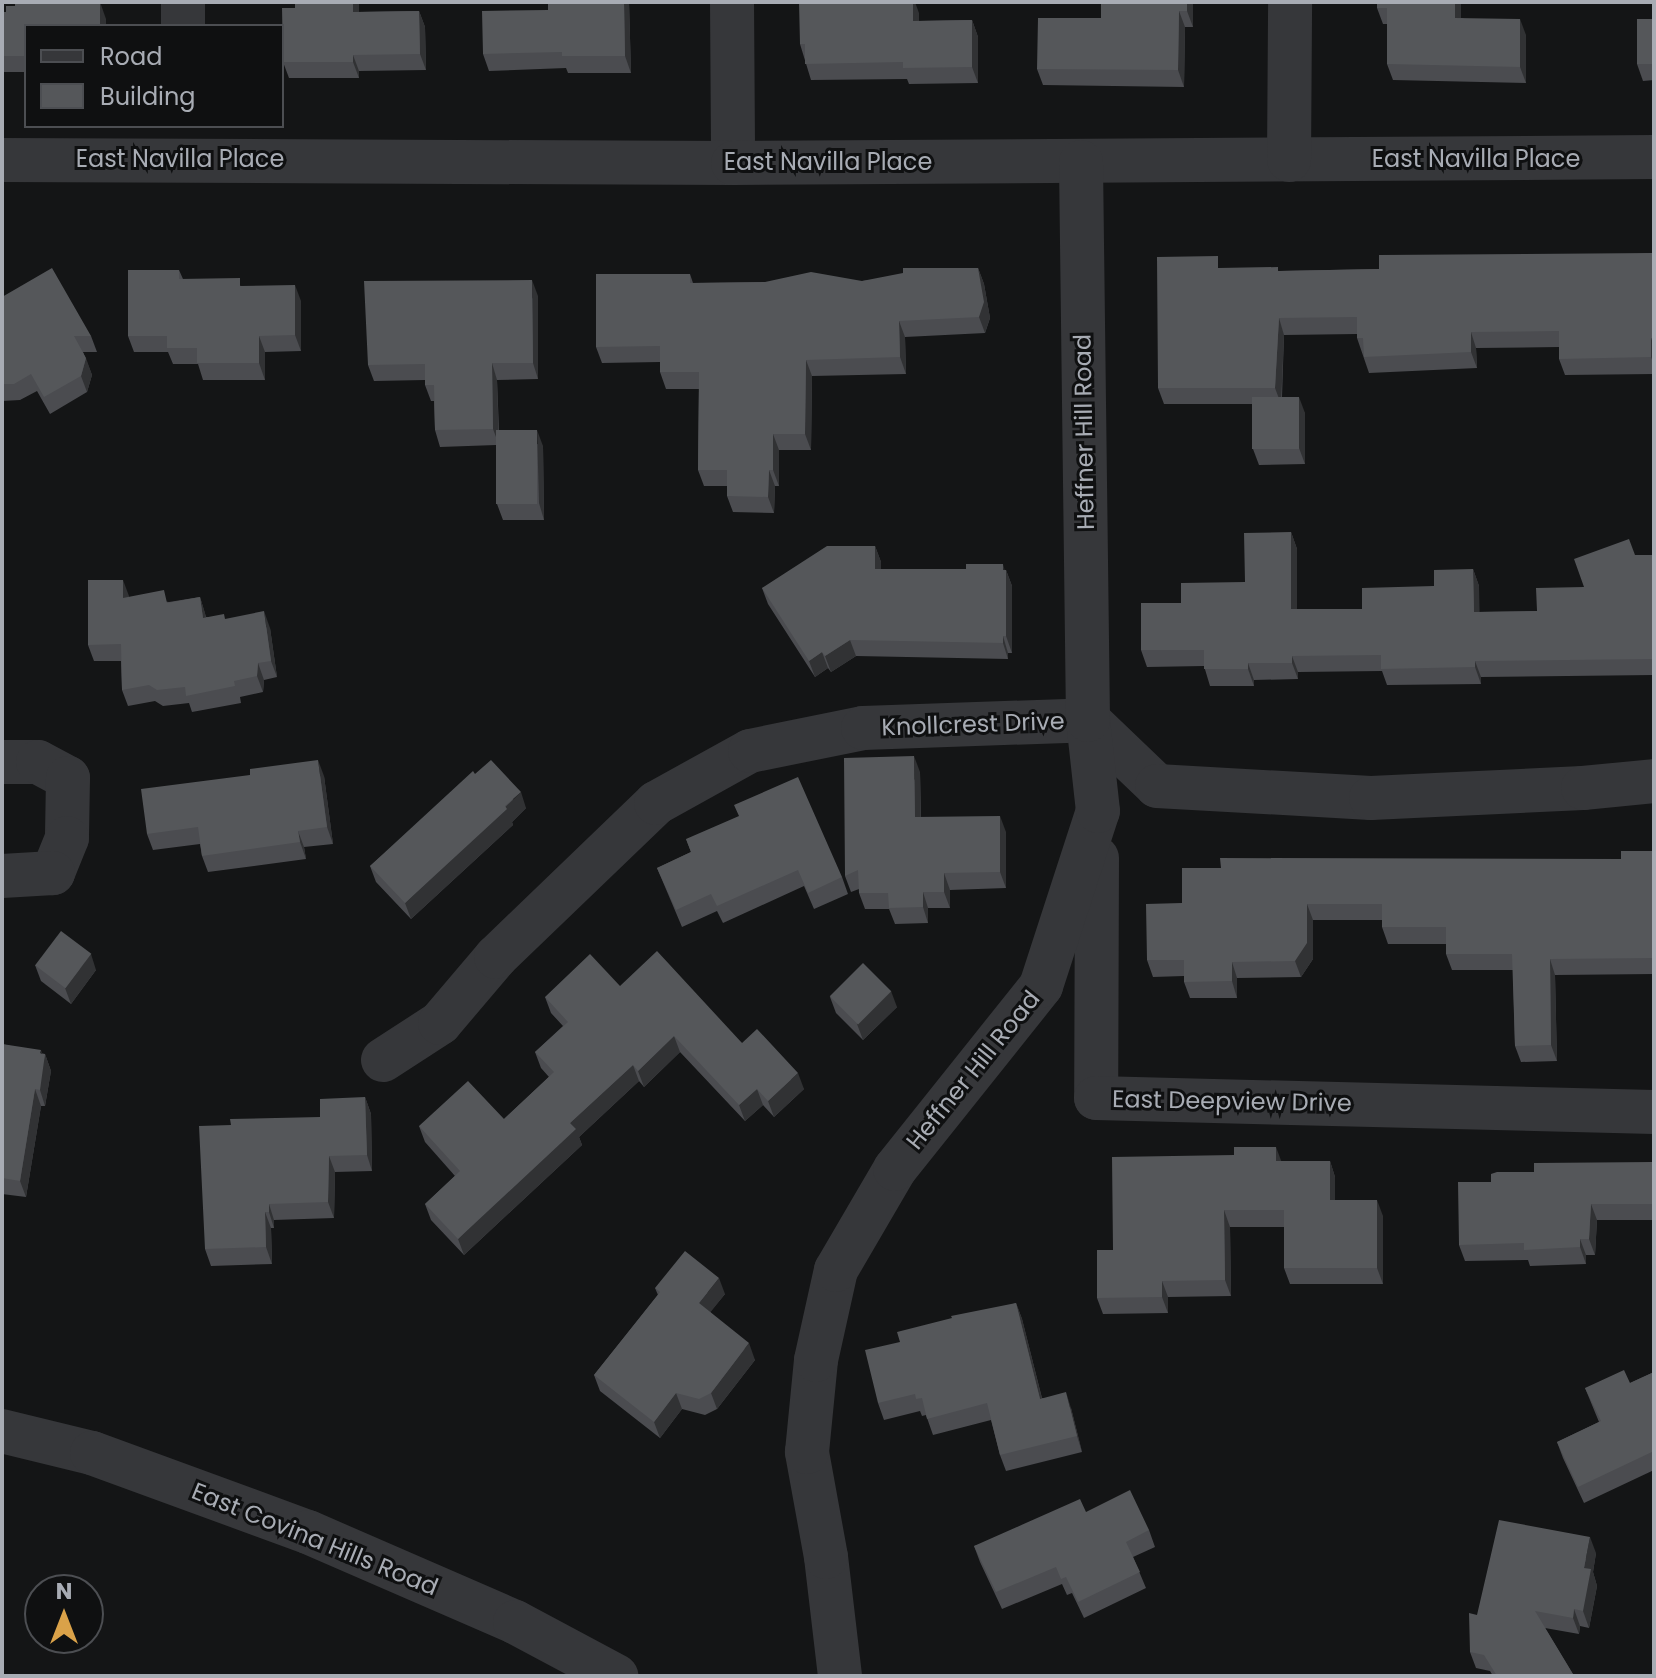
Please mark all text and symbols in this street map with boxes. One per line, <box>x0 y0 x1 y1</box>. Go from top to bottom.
legend <box>24 24 284 128</box>
text: Road <box>100 40 162 73</box>
text: Building <box>100 80 196 113</box>
street label: East Navilla Place <box>76 145 284 173</box>
street label: East Navilla Place <box>1372 145 1580 173</box>
street label: East Navilla Place <box>724 148 932 176</box>
street label: Heffner Hill Road <box>1068 334 1100 530</box>
street label: Knollcrest Drive <box>881 706 1065 742</box>
street label: Heffner Hill Road <box>900 985 1046 1155</box>
street label: East Deepview Drive <box>1112 1085 1352 1117</box>
street label: East Covina Hills Road <box>188 1476 442 1602</box>
north arrow <box>24 1574 104 1654</box>
text: N <box>56 1576 72 1607</box>

